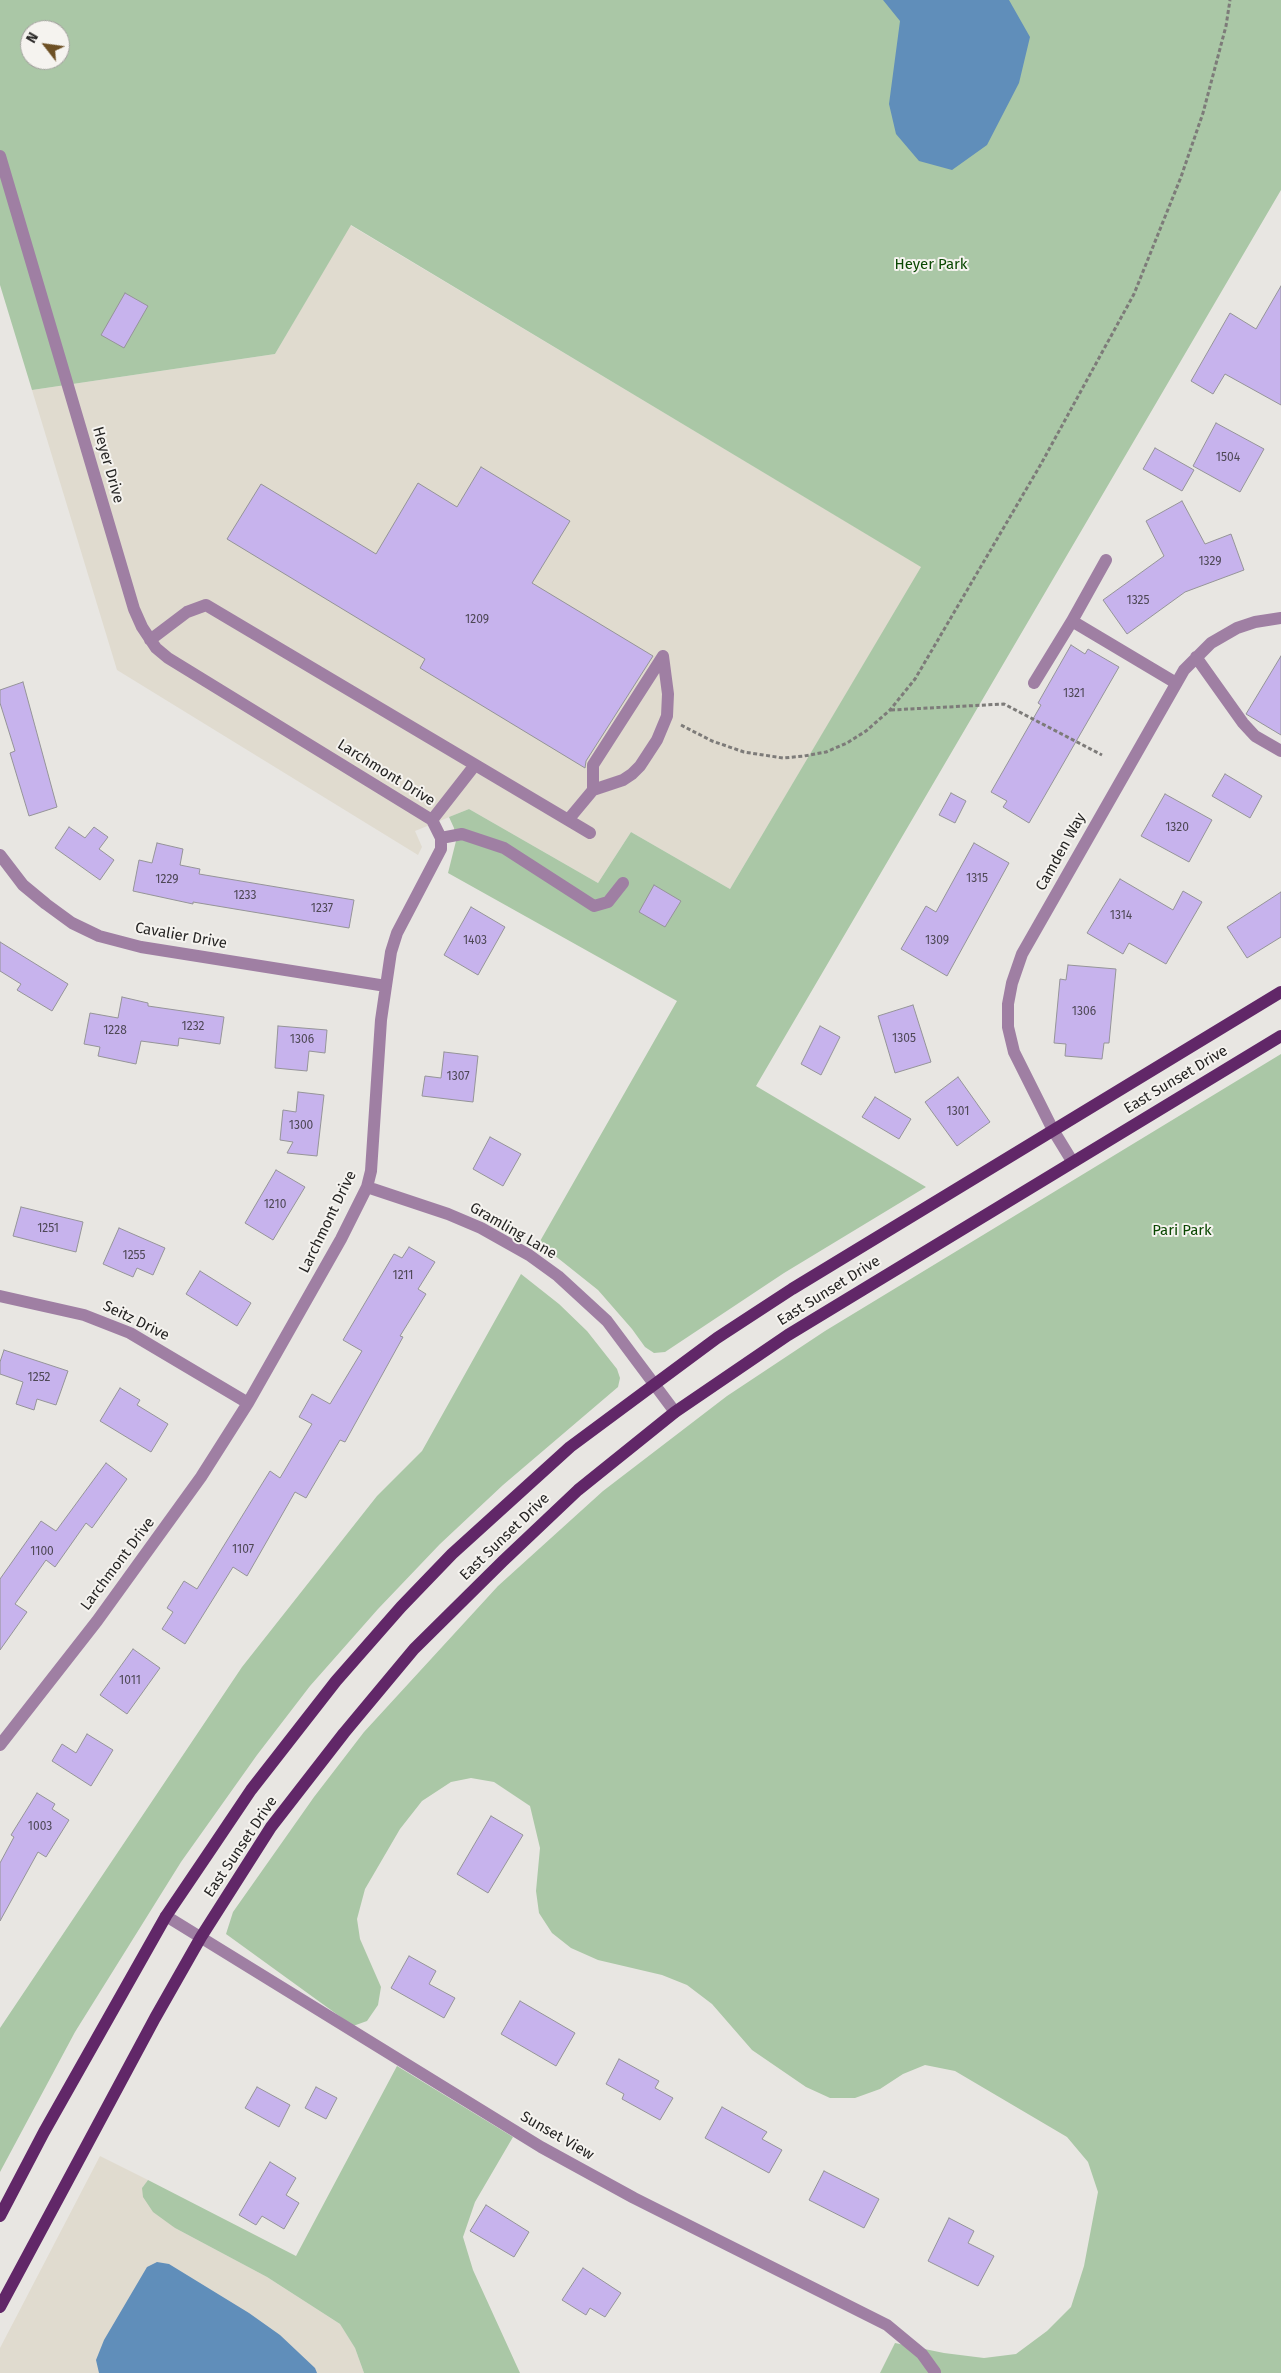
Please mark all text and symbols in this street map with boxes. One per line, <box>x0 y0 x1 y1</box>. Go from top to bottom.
north arrow <box>20 20 70 70</box>
text: N <box>23 29 42 46</box>
park label: Heyer Park <box>894 256 968 274</box>
street label: Heyer Drive <box>88 425 128 505</box>
house number: 1504 <box>1216 451 1240 465</box>
house number: 1329 <box>1198 555 1222 569</box>
house number: 1325 <box>1126 594 1150 608</box>
house number: 1209 <box>465 613 489 627</box>
house number: 1321 <box>1063 687 1085 701</box>
street label: Larchmont Drive <box>334 736 438 810</box>
street label: Camden Way <box>1032 810 1090 894</box>
house number: 1320 <box>1165 821 1189 835</box>
house number: 1315 <box>966 872 988 886</box>
house number: 1229 <box>155 873 179 887</box>
house number: 1233 <box>233 889 257 903</box>
house number: 1237 <box>311 902 333 916</box>
house number: 1314 <box>1110 909 1132 923</box>
street label: Cavalier Drive <box>134 919 228 953</box>
house number: 1403 <box>463 934 487 948</box>
house number: 1309 <box>925 934 949 948</box>
house number: 1306 <box>1072 1005 1096 1019</box>
house number: 1232 <box>182 1020 204 1034</box>
house number: 1228 <box>103 1024 127 1038</box>
house number: 1305 <box>892 1032 916 1046</box>
house number: 1306 <box>290 1033 314 1047</box>
street label: East Sunset Drive <box>1121 1042 1231 1118</box>
house number: 1307 <box>447 1070 469 1084</box>
house number: 1301 <box>947 1105 969 1119</box>
house number: 1300 <box>289 1119 313 1133</box>
street label: Larchmont Drive <box>295 1168 361 1276</box>
house number: 1210 <box>264 1198 286 1212</box>
street label: Gramling Lane <box>466 1199 560 1263</box>
house number: 1251 <box>37 1222 59 1236</box>
park label: Pari Park <box>1152 1222 1212 1240</box>
house number: 1255 <box>122 1249 146 1263</box>
street label: East Sunset Drive <box>774 1252 884 1330</box>
house number: 1211 <box>392 1269 414 1283</box>
street label: Seitz Drive <box>100 1297 172 1345</box>
house number: 1252 <box>28 1371 50 1385</box>
street label: East Sunset Drive <box>456 1490 554 1584</box>
street label: Larchmont Drive <box>77 1514 159 1614</box>
house number: 1107 <box>232 1543 254 1557</box>
house number: 1100 <box>30 1545 54 1559</box>
house number: 1011 <box>119 1674 141 1688</box>
street label: East Sunset Drive <box>201 1793 281 1901</box>
house number: 1003 <box>28 1820 52 1834</box>
street label: Sunset View <box>517 2108 597 2164</box>

